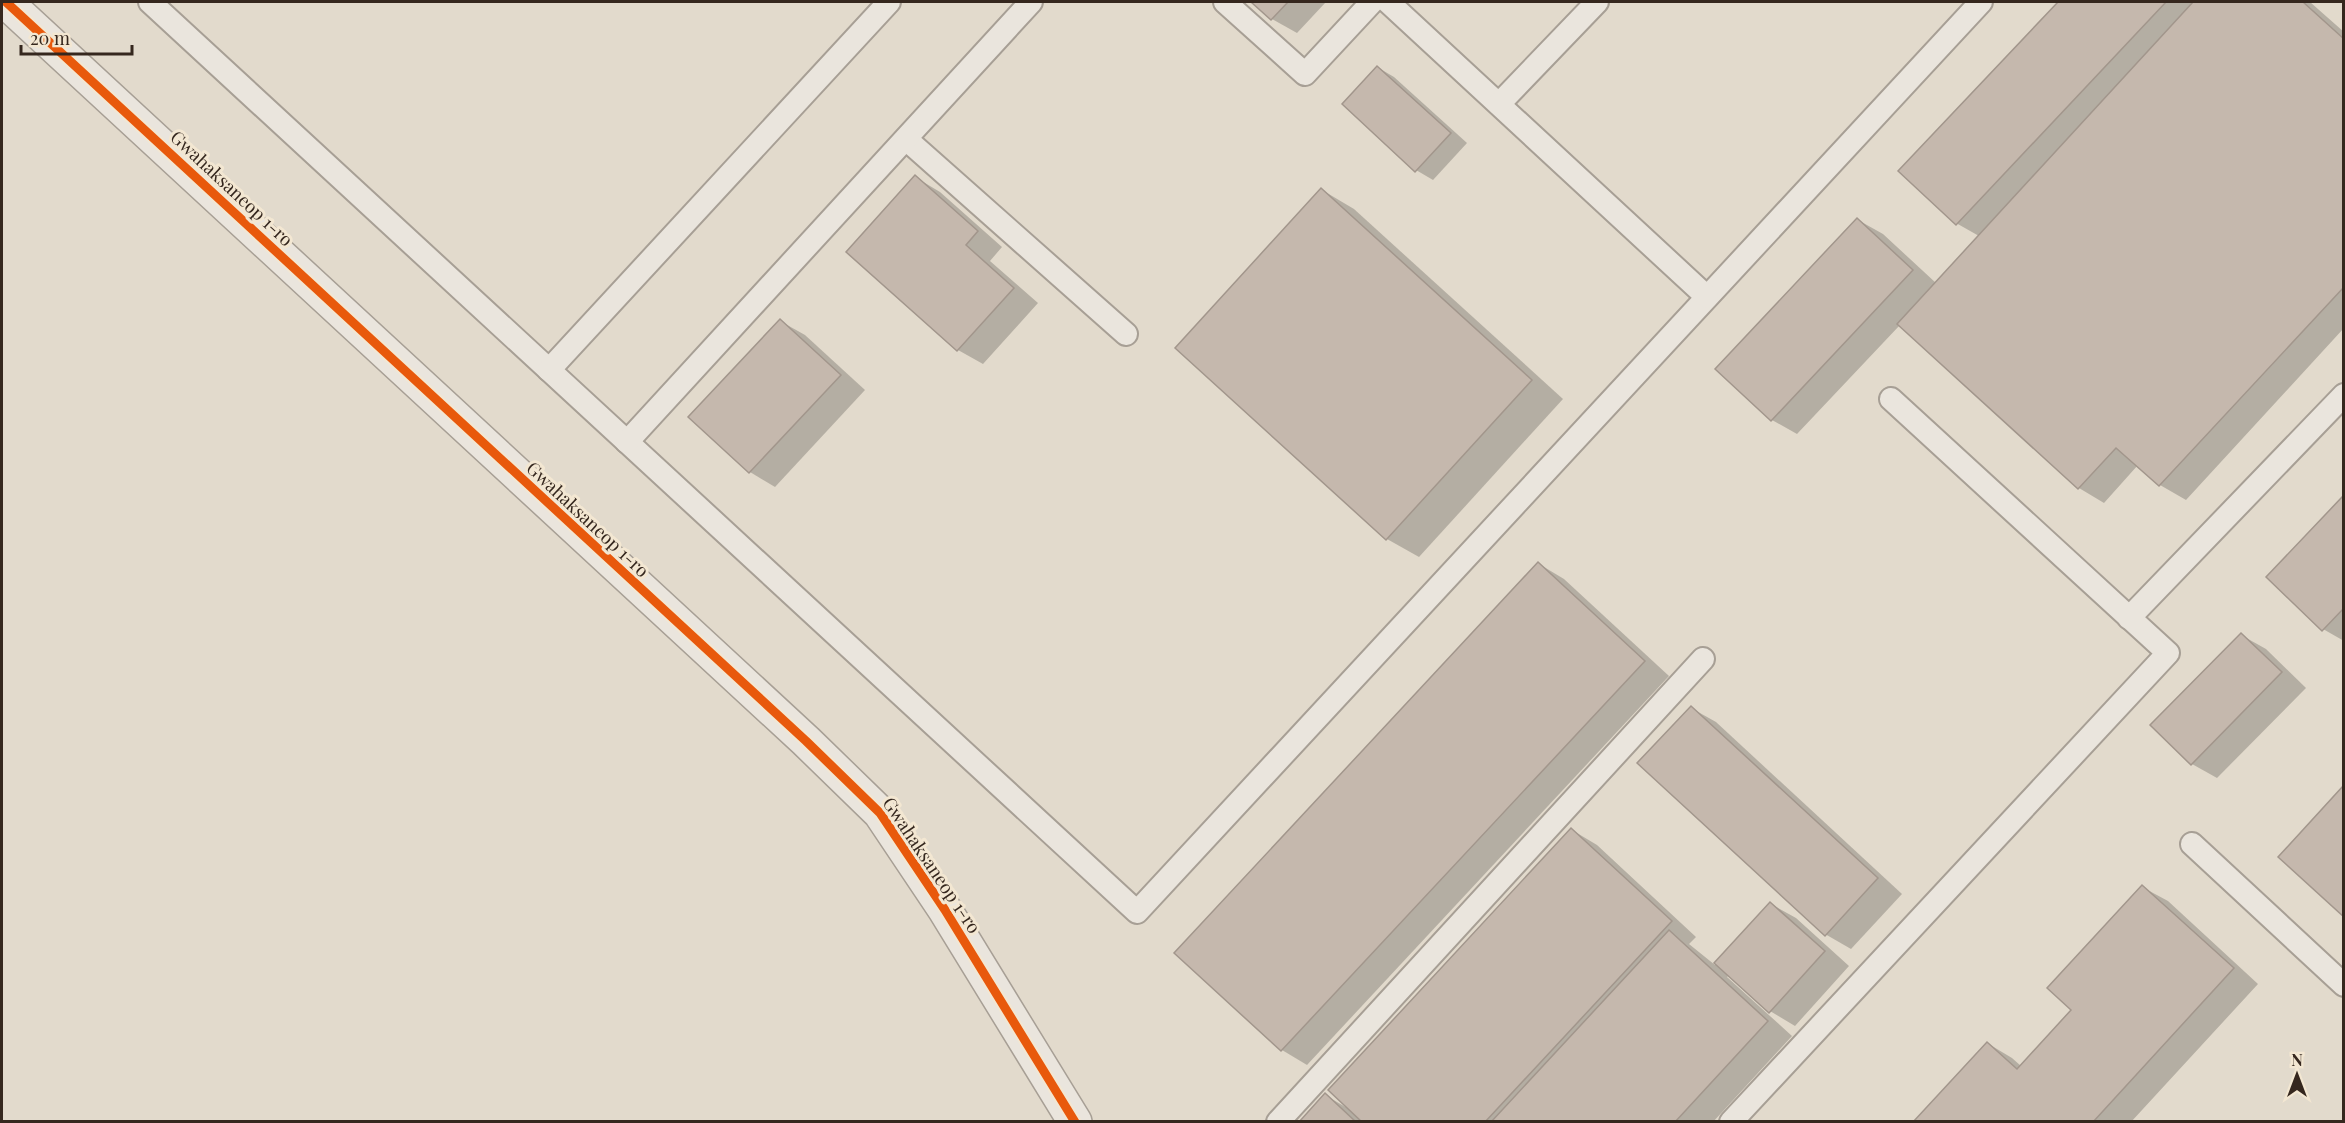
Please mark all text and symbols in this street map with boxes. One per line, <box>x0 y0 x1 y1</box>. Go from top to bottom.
scale bar <box>21 18 132 56</box>
text: 20 m <box>30 26 70 50</box>
street label: Gwahaksaneop 1-ro <box>166 125 299 251</box>
street label: Gwahaksaneop 1-ro <box>522 456 655 582</box>
street label: Gwahaksaneop 1-ro <box>877 792 987 938</box>
north arrow <box>2267 1045 2327 1105</box>
text: N <box>2291 1049 2303 1070</box>

